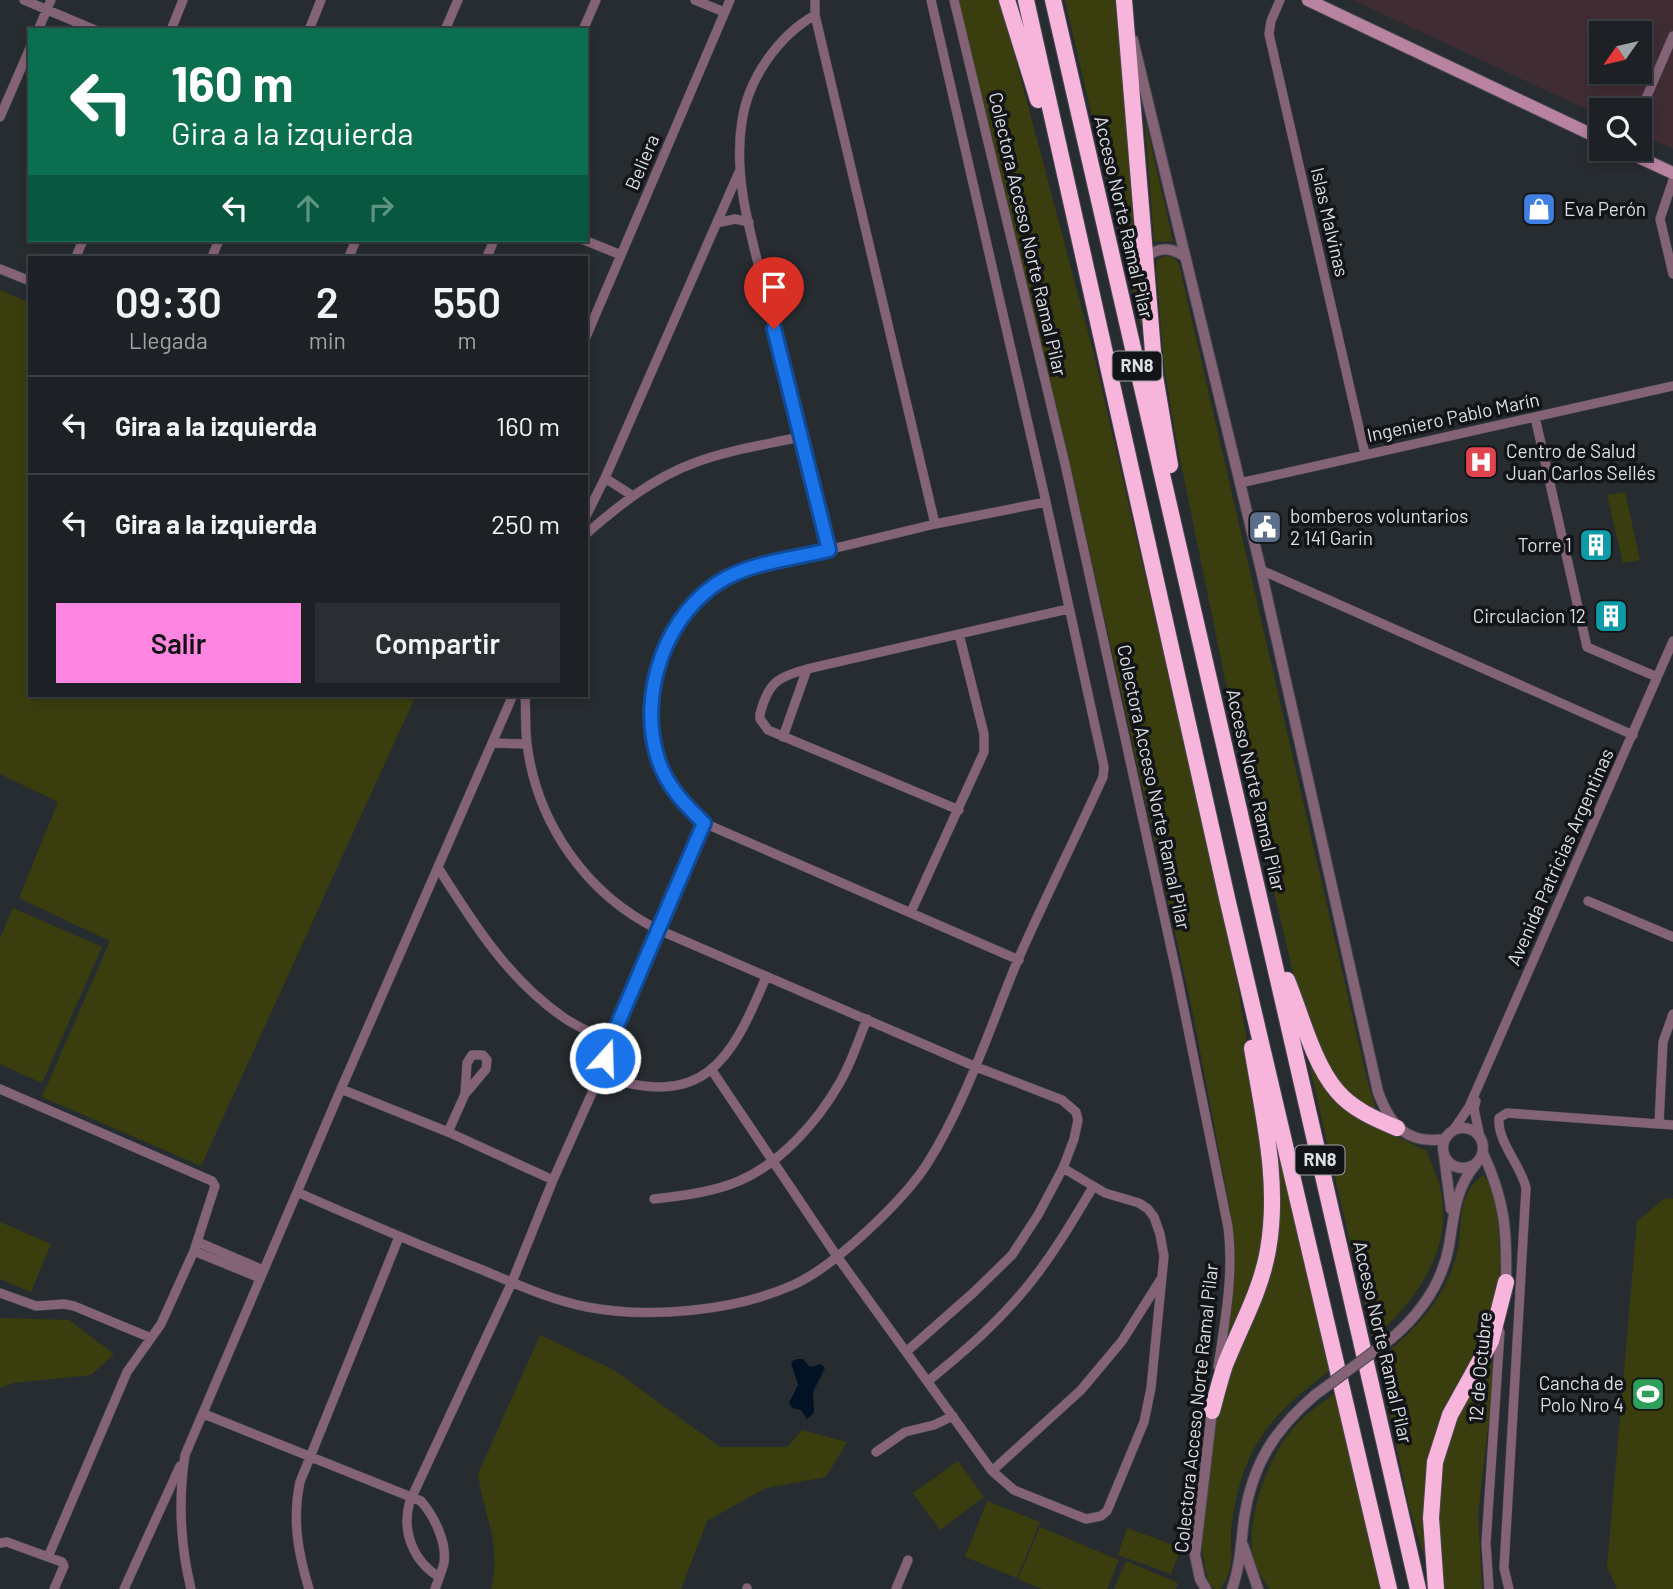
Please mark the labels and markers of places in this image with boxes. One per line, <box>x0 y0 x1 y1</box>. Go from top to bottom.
shop icon: Eva Perón <box>1520 190 1558 228</box>
place label: Eva Perón <box>1564 197 1646 220</box>
pin <box>744 257 804 329</box>
place label: Centro de Salud Juan Carlos Sellés <box>1506 439 1656 484</box>
hospital icon: Centro de Salud Juan Carlos Sellés <box>1462 443 1500 481</box>
place label: bomberos voluntarios 2 141 Garin <box>1290 504 1469 549</box>
public building icon: bomberos voluntarios 2 141 Garin <box>1246 508 1284 546</box>
building icon: Torre 1 <box>1577 526 1615 564</box>
place label: Torre 1 <box>1518 533 1572 556</box>
building icon: Circulacion 12 <box>1592 597 1630 635</box>
place label: Circulacion 12 <box>1473 604 1586 627</box>
place label: Cancha de Polo Nro 4 <box>1539 1371 1624 1416</box>
sports icon: Cancha de Polo Nro 4 <box>1629 1375 1667 1413</box>

